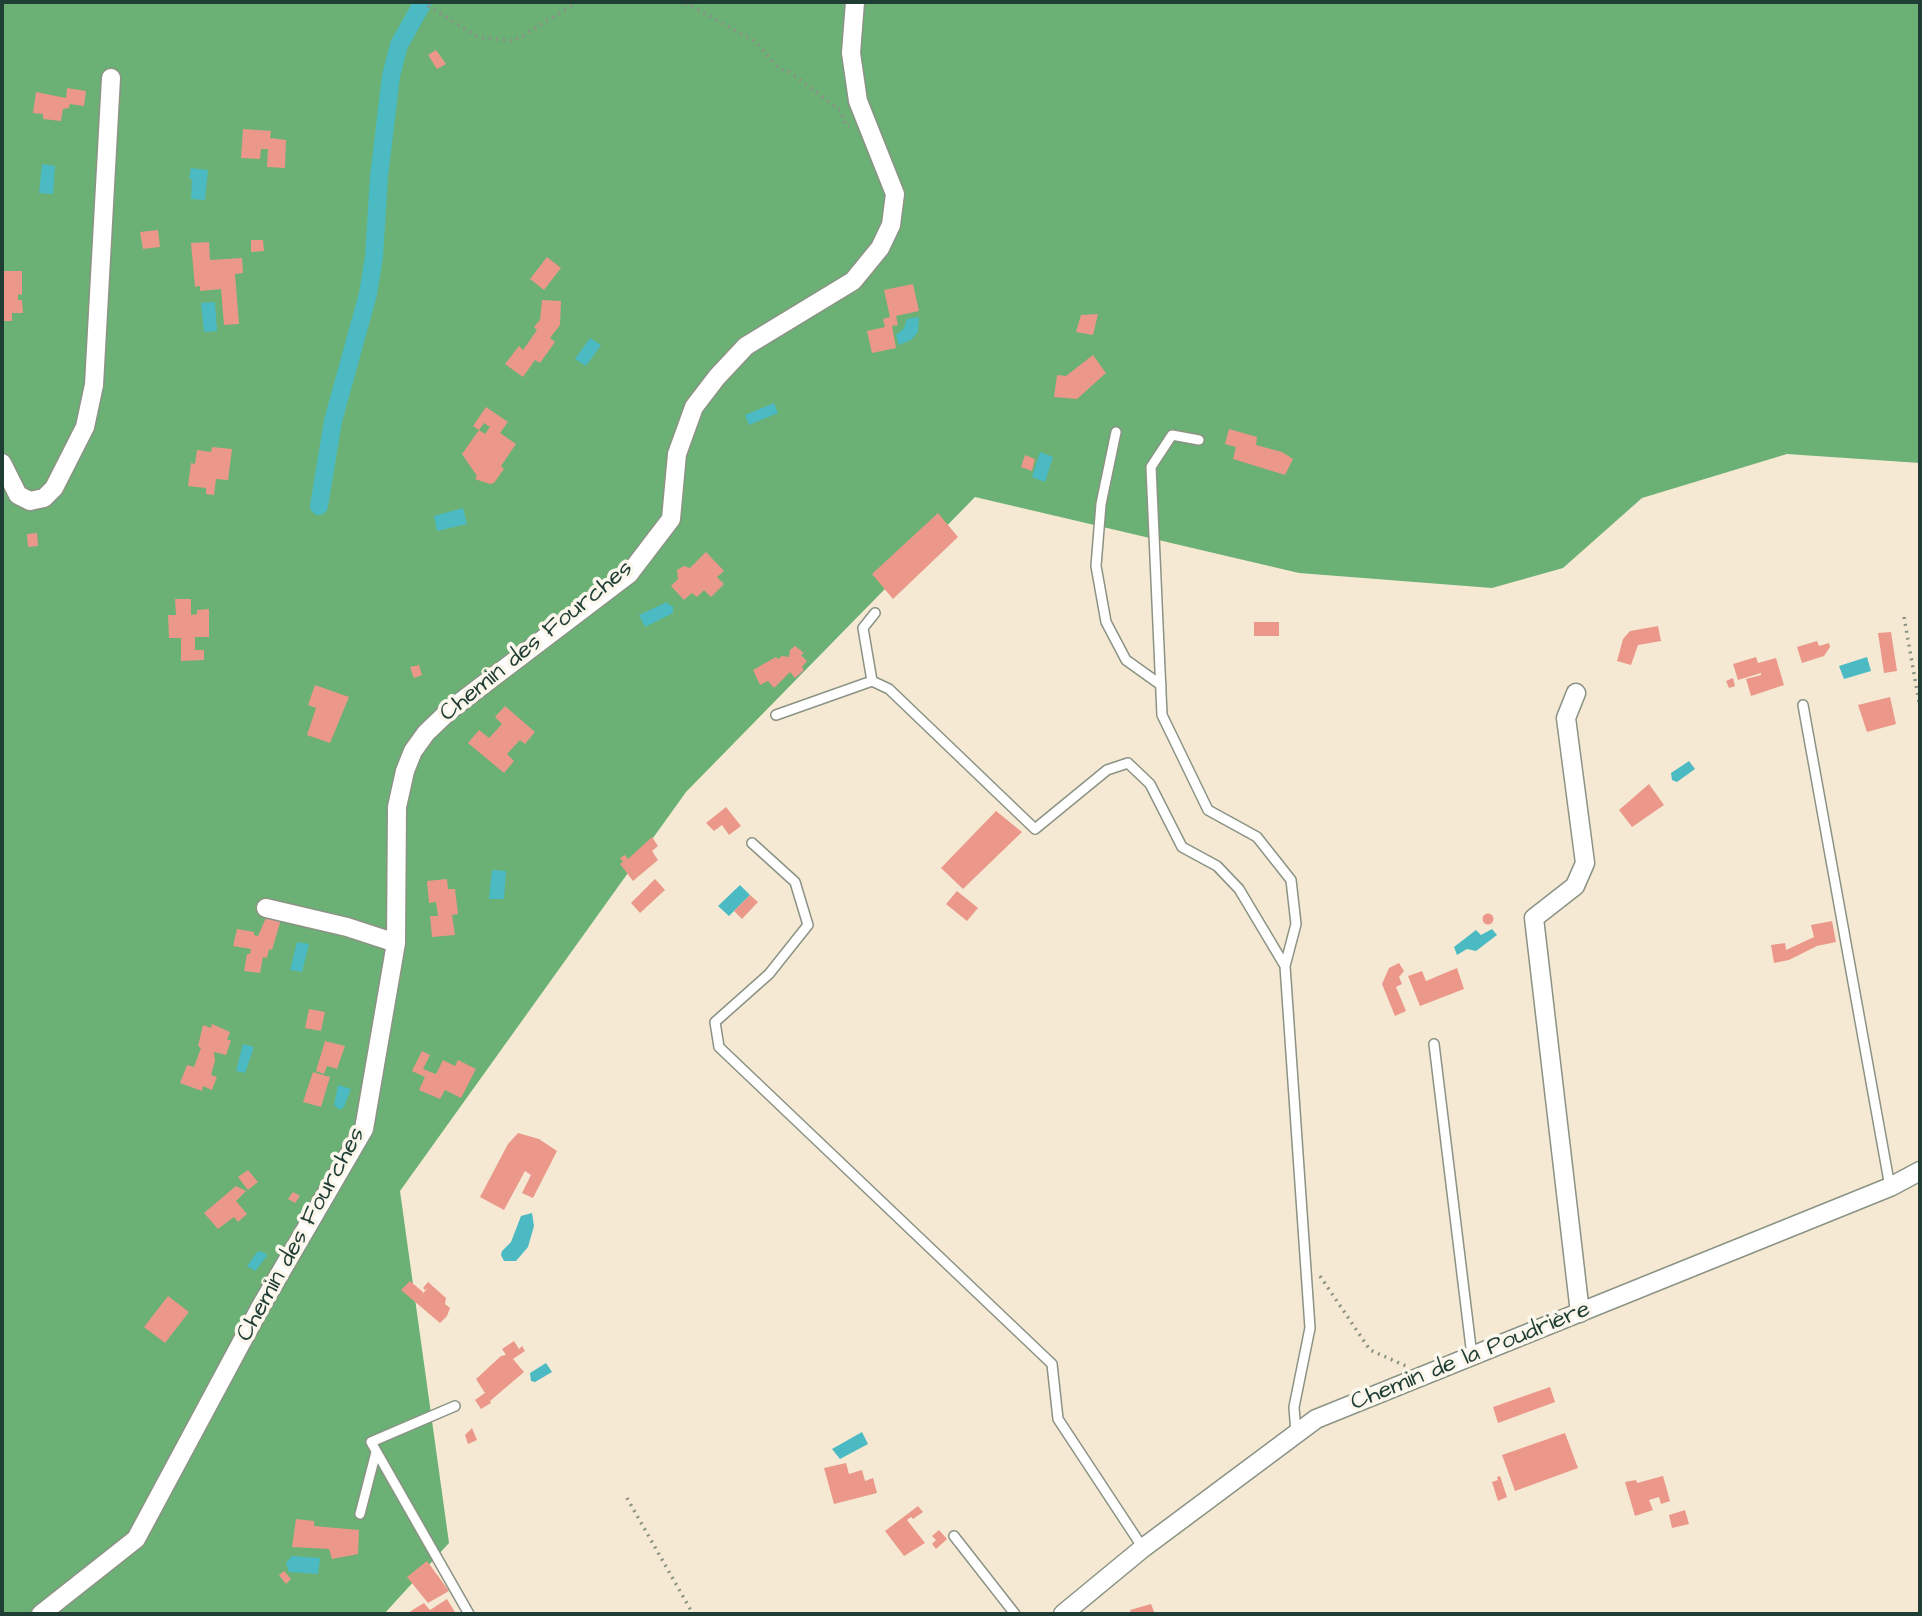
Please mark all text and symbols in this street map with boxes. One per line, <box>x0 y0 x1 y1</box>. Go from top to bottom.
street label: Chemin des Fourches <box>435 555 639 729</box>
street label: Chemin des Fourches <box>231 1123 373 1347</box>
street label: Chemin de la Poudrière <box>1347 1296 1595 1418</box>

